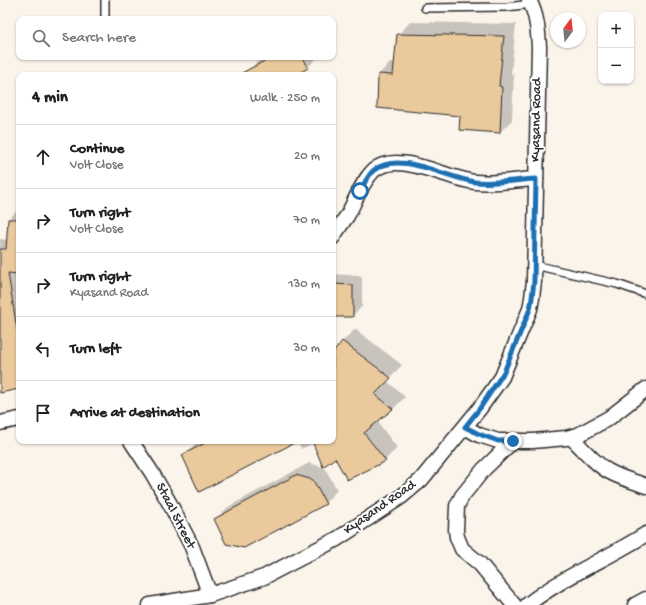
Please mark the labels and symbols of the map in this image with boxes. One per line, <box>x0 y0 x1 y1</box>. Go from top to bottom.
north arrow <box>550 12 586 48</box>
street label: Kyasand Road <box>528 76 546 162</box>
route start <box>351 182 369 200</box>
route end <box>504 432 522 450</box>
street label: Kyasand Road <box>341 476 421 539</box>
street label: Staal Street <box>151 480 199 553</box>

